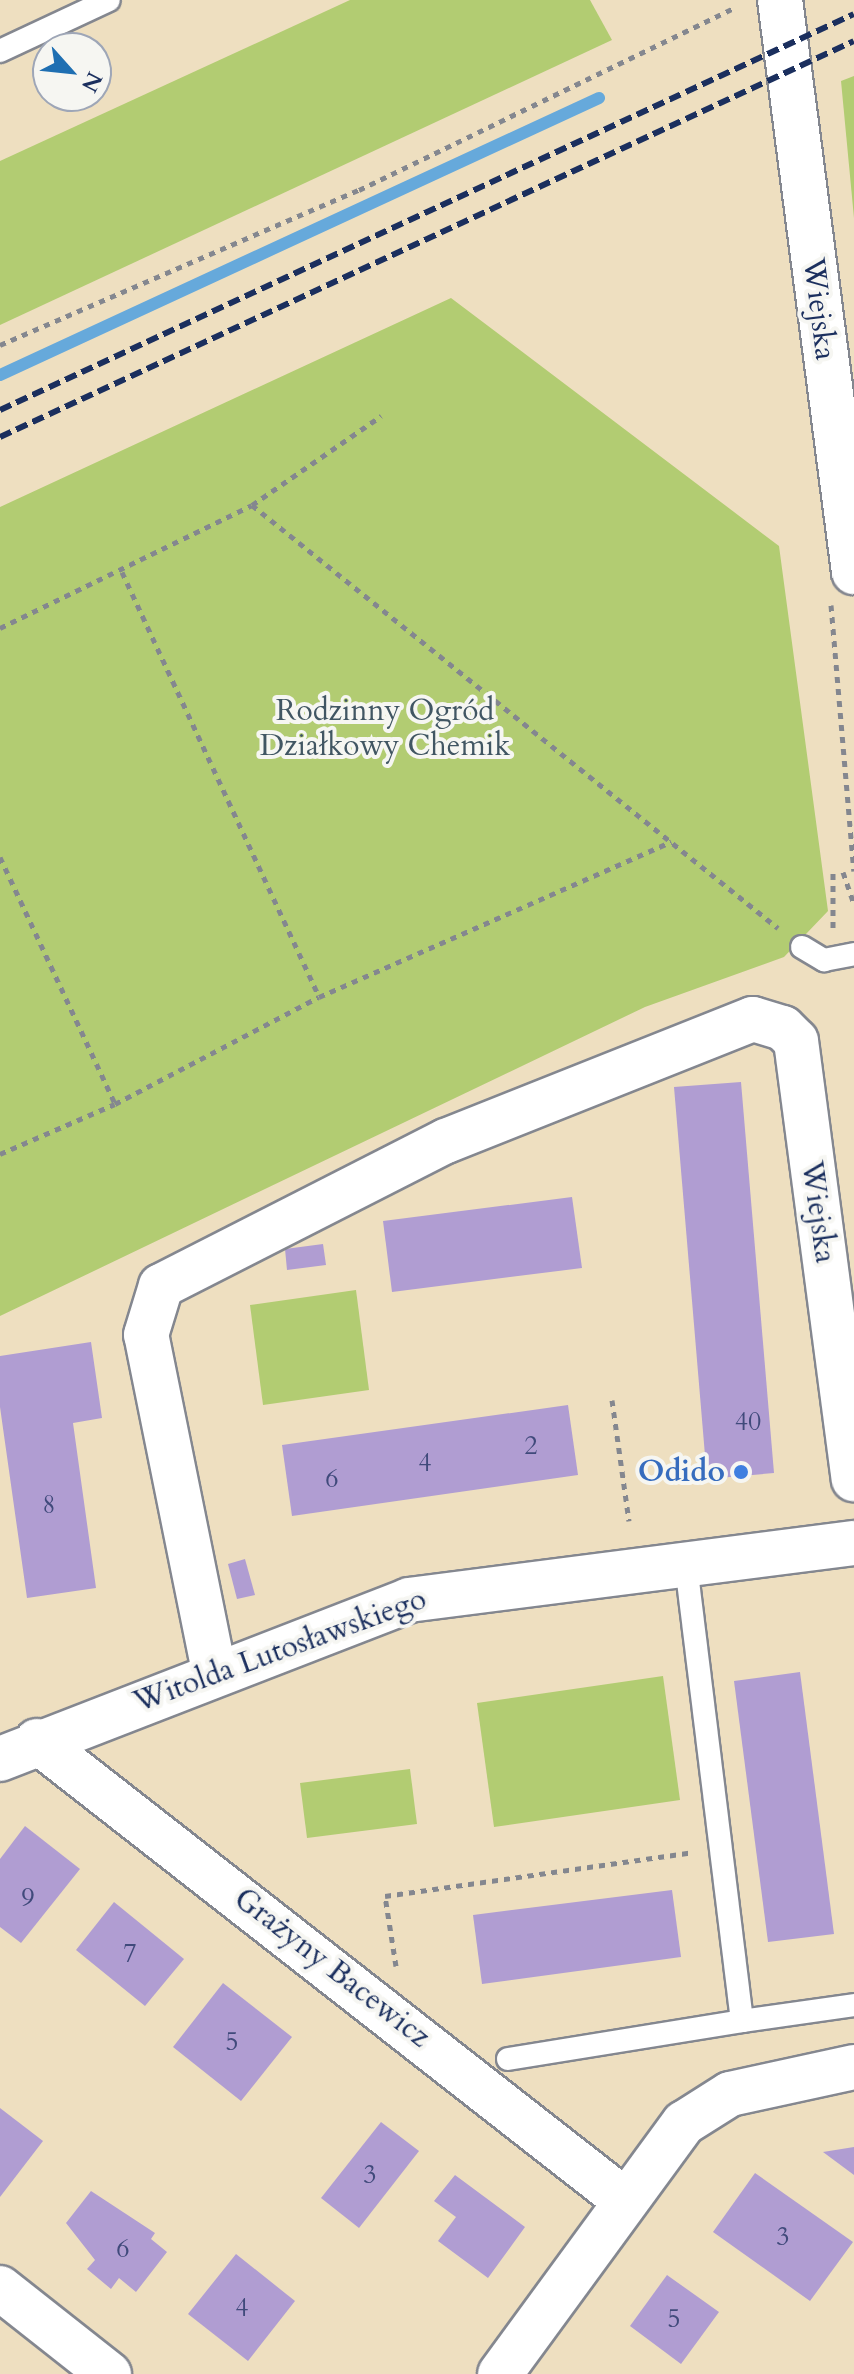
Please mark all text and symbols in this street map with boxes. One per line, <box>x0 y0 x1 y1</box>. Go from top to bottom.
north arrow <box>32 32 112 112</box>
text: N <box>74 67 109 97</box>
street label: Wiejska <box>795 256 843 362</box>
park label: Rodzinny Ogród Działkowy Chemik <box>260 693 510 764</box>
street label: Wiejska <box>793 1159 843 1265</box>
house number: 40 <box>735 1406 761 1438</box>
house number: 2 <box>524 1430 538 1462</box>
house number: 4 <box>418 1447 432 1479</box>
place label: Odido <box>638 1454 725 1490</box>
house number: 6 <box>325 1463 339 1495</box>
marker: Odido <box>732 1463 750 1481</box>
house number: 8 <box>42 1489 56 1521</box>
street label: Witolda Lutosławskiego <box>129 1581 431 1721</box>
street label: Grażyny Bacewicz <box>227 1881 437 2055</box>
house number: 9 <box>21 1882 35 1914</box>
house number: 7 <box>123 1938 137 1970</box>
house number: 5 <box>225 2026 239 2058</box>
house number: 3 <box>363 2159 377 2191</box>
house number: 3 <box>776 2221 790 2253</box>
house number: 6 <box>116 2233 130 2265</box>
house number: 4 <box>235 2292 249 2324</box>
house number: 5 <box>667 2303 681 2335</box>

